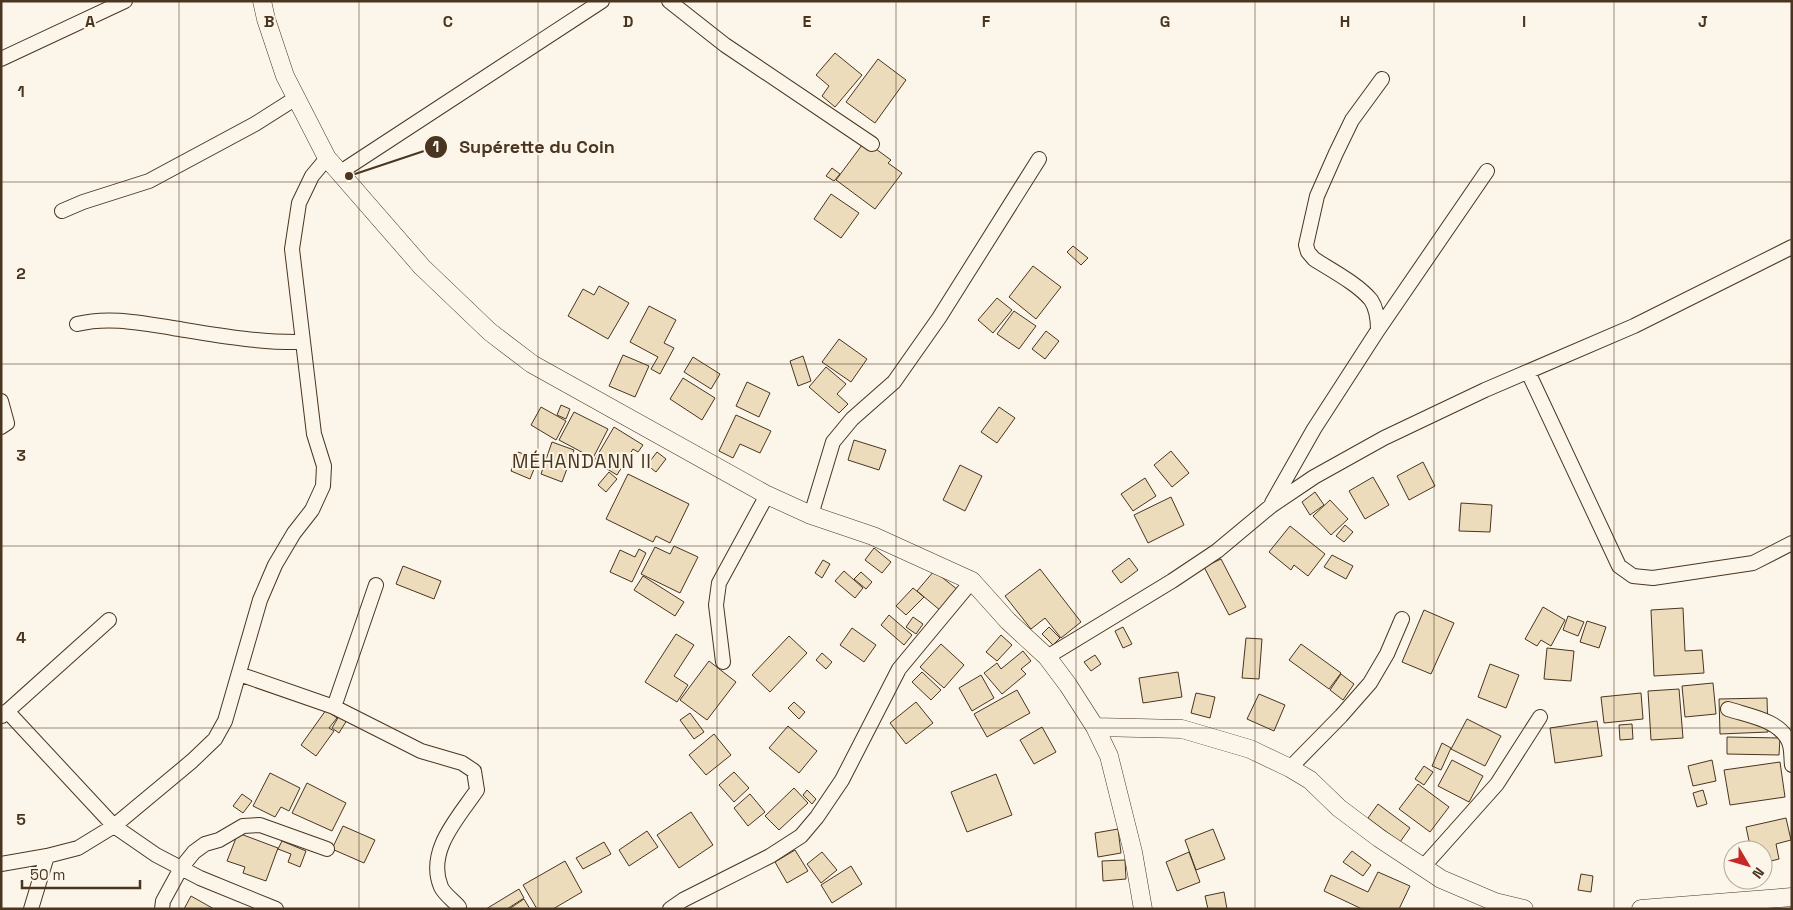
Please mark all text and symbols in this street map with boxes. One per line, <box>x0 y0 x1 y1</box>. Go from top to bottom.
text: A <box>85 11 95 32</box>
text: B <box>264 11 274 32</box>
text: C <box>443 11 453 32</box>
text: D <box>623 11 633 32</box>
text: E <box>803 11 812 32</box>
text: F <box>982 11 991 32</box>
text: G <box>1160 11 1170 32</box>
text: H <box>1340 11 1350 32</box>
text: I <box>1522 11 1526 32</box>
text: J <box>1698 11 1708 32</box>
text: 1 <box>17 81 25 102</box>
callout: Supérette du Coin <box>424 131 624 164</box>
text: Supérette du Coin <box>459 135 615 158</box>
text: 1 <box>433 137 439 156</box>
text: 2 <box>16 263 26 284</box>
text: 3 <box>16 445 26 466</box>
district label: MÉHANDANN II <box>512 449 652 474</box>
text: 4 <box>16 627 26 648</box>
text: 5 <box>16 809 26 830</box>
north arrow <box>1723 840 1773 890</box>
scale bar <box>22 858 140 890</box>
text: N <box>1748 864 1768 882</box>
text: 50 m <box>30 865 65 884</box>

